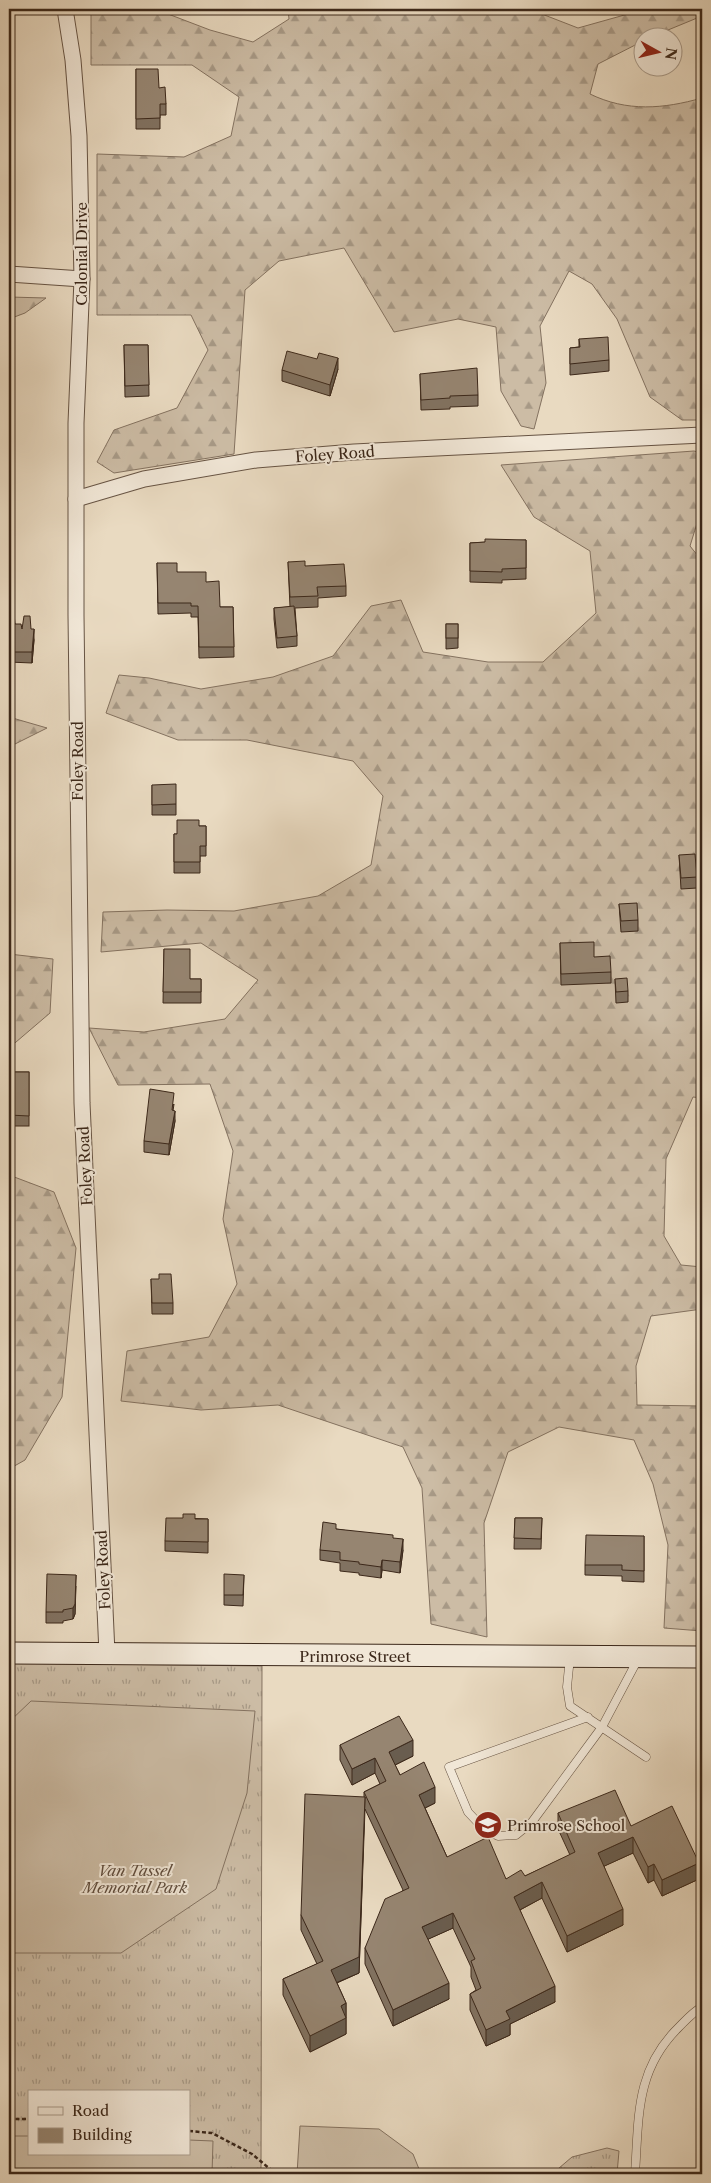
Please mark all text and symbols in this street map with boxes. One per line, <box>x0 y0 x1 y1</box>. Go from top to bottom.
north arrow <box>634 28 684 78</box>
text: N <box>661 47 681 61</box>
street label: Colonial Drive <box>72 202 91 306</box>
street label: Foley Road <box>295 442 375 466</box>
street label: Foley Road <box>68 721 87 801</box>
street label: Foley Road <box>73 1126 97 1206</box>
street label: Foley Road <box>91 1530 115 1610</box>
street label: Primrose Street <box>299 1647 411 1666</box>
school or university icon: Primrose School <box>473 1810 503 1840</box>
place label: Primrose School <box>507 1816 626 1835</box>
park label: Van Tassel Memorial Park <box>81 1861 187 1897</box>
legend <box>28 2090 190 2156</box>
text: Road <box>72 2101 109 2120</box>
text: Building <box>72 2125 132 2144</box>

